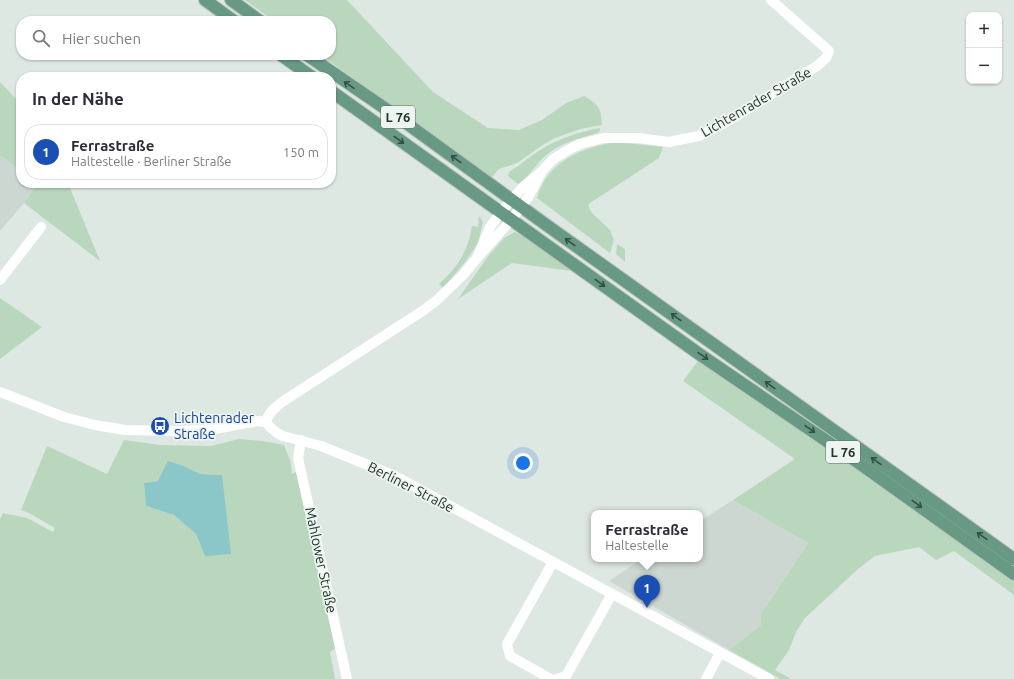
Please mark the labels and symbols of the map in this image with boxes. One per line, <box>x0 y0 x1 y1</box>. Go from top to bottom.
street label: Lichtenrader Straße <box>698 64 814 140</box>
one-way arrow <box>344 81 355 89</box>
road number: L 76 <box>381 106 415 128</box>
one-way arrow <box>394 135 405 144</box>
one-way arrow <box>451 155 462 163</box>
one-way arrow <box>565 238 576 246</box>
one-way arrow <box>595 279 606 287</box>
one-way arrow <box>670 313 681 322</box>
one-way arrow <box>697 352 708 360</box>
one-way arrow <box>765 381 776 390</box>
place label: Lichtenrader Straße <box>174 410 255 442</box>
bus stop icon: Lichtenrader Straße <box>149 415 171 437</box>
one-way arrow <box>804 425 815 433</box>
road number: L 76 <box>826 441 860 463</box>
your location <box>513 453 533 473</box>
one-way arrow <box>871 457 882 465</box>
street label: Berliner Straße <box>365 458 457 516</box>
one-way arrow <box>911 500 922 508</box>
street label: Mahlower Straße <box>302 506 340 614</box>
one-way arrow <box>977 532 988 540</box>
pin: 1 <box>634 575 660 608</box>

